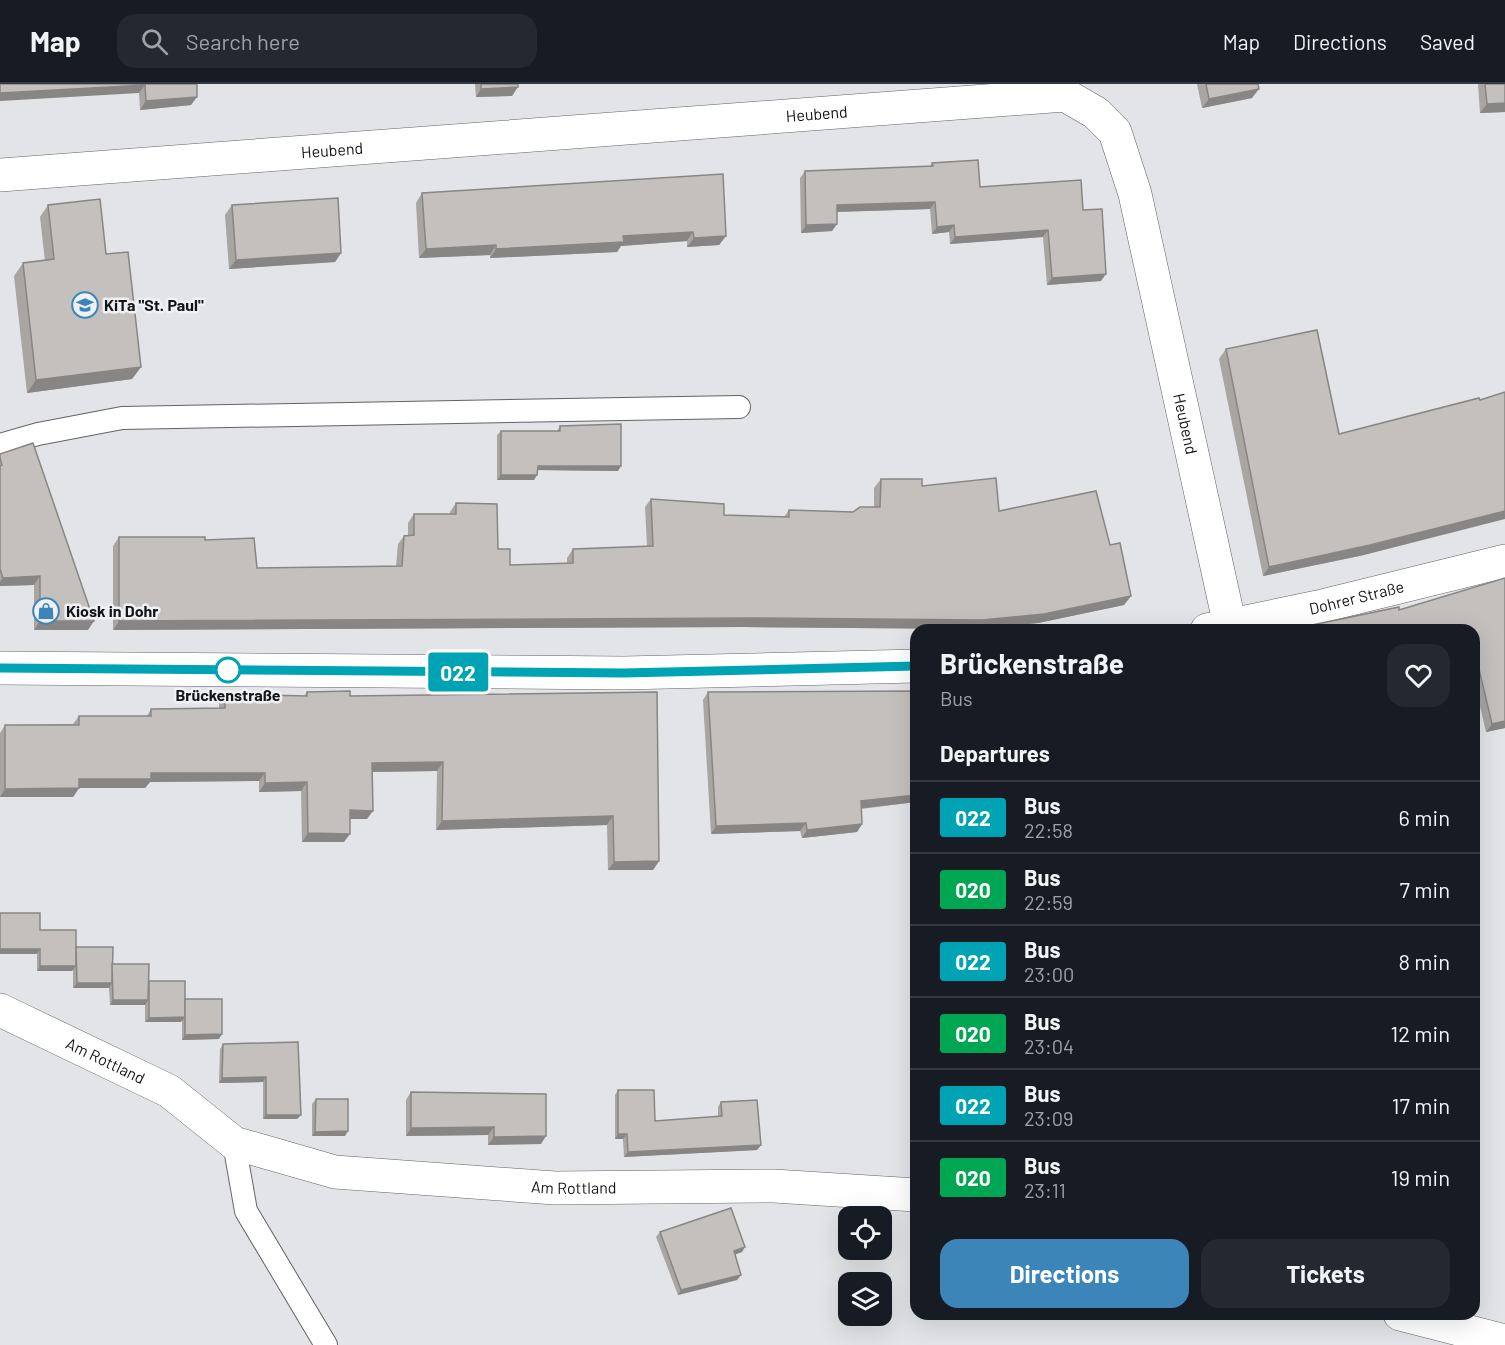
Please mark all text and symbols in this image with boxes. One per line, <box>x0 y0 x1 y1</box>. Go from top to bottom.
search box <box>117 14 537 68</box>
text: Map <box>30 24 81 58</box>
icon: search <box>138 25 171 58</box>
text: Search here <box>186 28 300 54</box>
text: Map <box>1223 29 1260 54</box>
text: Directions <box>1293 29 1387 54</box>
text: Saved <box>1420 29 1475 54</box>
street label: Heubend <box>785 101 848 125</box>
street label: Heubend <box>300 138 364 161</box>
school or university icon: KiTa "St. Paul" <box>70 290 100 320</box>
place label: KiTa "St. Paul" <box>104 295 204 314</box>
street label: Heubend <box>1170 391 1202 456</box>
street label: Dohrer Straße <box>1307 576 1406 618</box>
shop icon: Kiosk in Dohr <box>31 596 61 626</box>
place label: Kiosk in Dohr <box>66 601 158 620</box>
button: heart <box>1387 644 1450 707</box>
text: Brückenstraße <box>940 646 1124 680</box>
line badge: 022 <box>424 652 492 692</box>
marker: Brückenstraße <box>215 657 241 683</box>
text: 022 <box>440 660 476 685</box>
place label: Brückenstraße <box>175 685 281 704</box>
text: Bus <box>940 686 973 710</box>
text: Departures <box>940 740 1050 766</box>
text: Bus <box>1024 792 1061 818</box>
text: 6 min <box>1399 804 1450 830</box>
text: 022 <box>955 805 991 830</box>
text: 22:58 <box>1024 818 1073 842</box>
text: Bus <box>1024 864 1061 890</box>
text: 7 min <box>1400 876 1450 902</box>
text: 020 <box>955 877 991 902</box>
text: 22:59 <box>1024 890 1073 914</box>
text: Bus <box>1024 936 1061 962</box>
text: 8 min <box>1398 948 1450 974</box>
text: 022 <box>955 949 991 974</box>
text: 23:00 <box>1024 962 1074 986</box>
text: Bus <box>1024 1008 1061 1034</box>
text: 12 min <box>1390 1020 1450 1046</box>
text: 020 <box>955 1021 991 1046</box>
street label: Am Rottland <box>63 1033 148 1087</box>
text: 23:04 <box>1024 1034 1074 1058</box>
text: Bus <box>1024 1080 1061 1106</box>
text: 17 min <box>1392 1092 1450 1118</box>
text: 022 <box>955 1093 991 1118</box>
text: 23:09 <box>1024 1106 1073 1130</box>
text: Bus <box>1024 1152 1061 1178</box>
text: 19 min <box>1391 1164 1450 1190</box>
text: 020 <box>955 1165 991 1190</box>
street label: Am Rottland <box>530 1176 616 1197</box>
text: 23:11 <box>1024 1178 1066 1202</box>
map controls <box>838 1206 892 1326</box>
button: locate <box>838 1206 892 1260</box>
button: Directions <box>940 1239 1189 1308</box>
button: Tickets <box>1201 1239 1450 1308</box>
button: layers <box>838 1272 892 1326</box>

